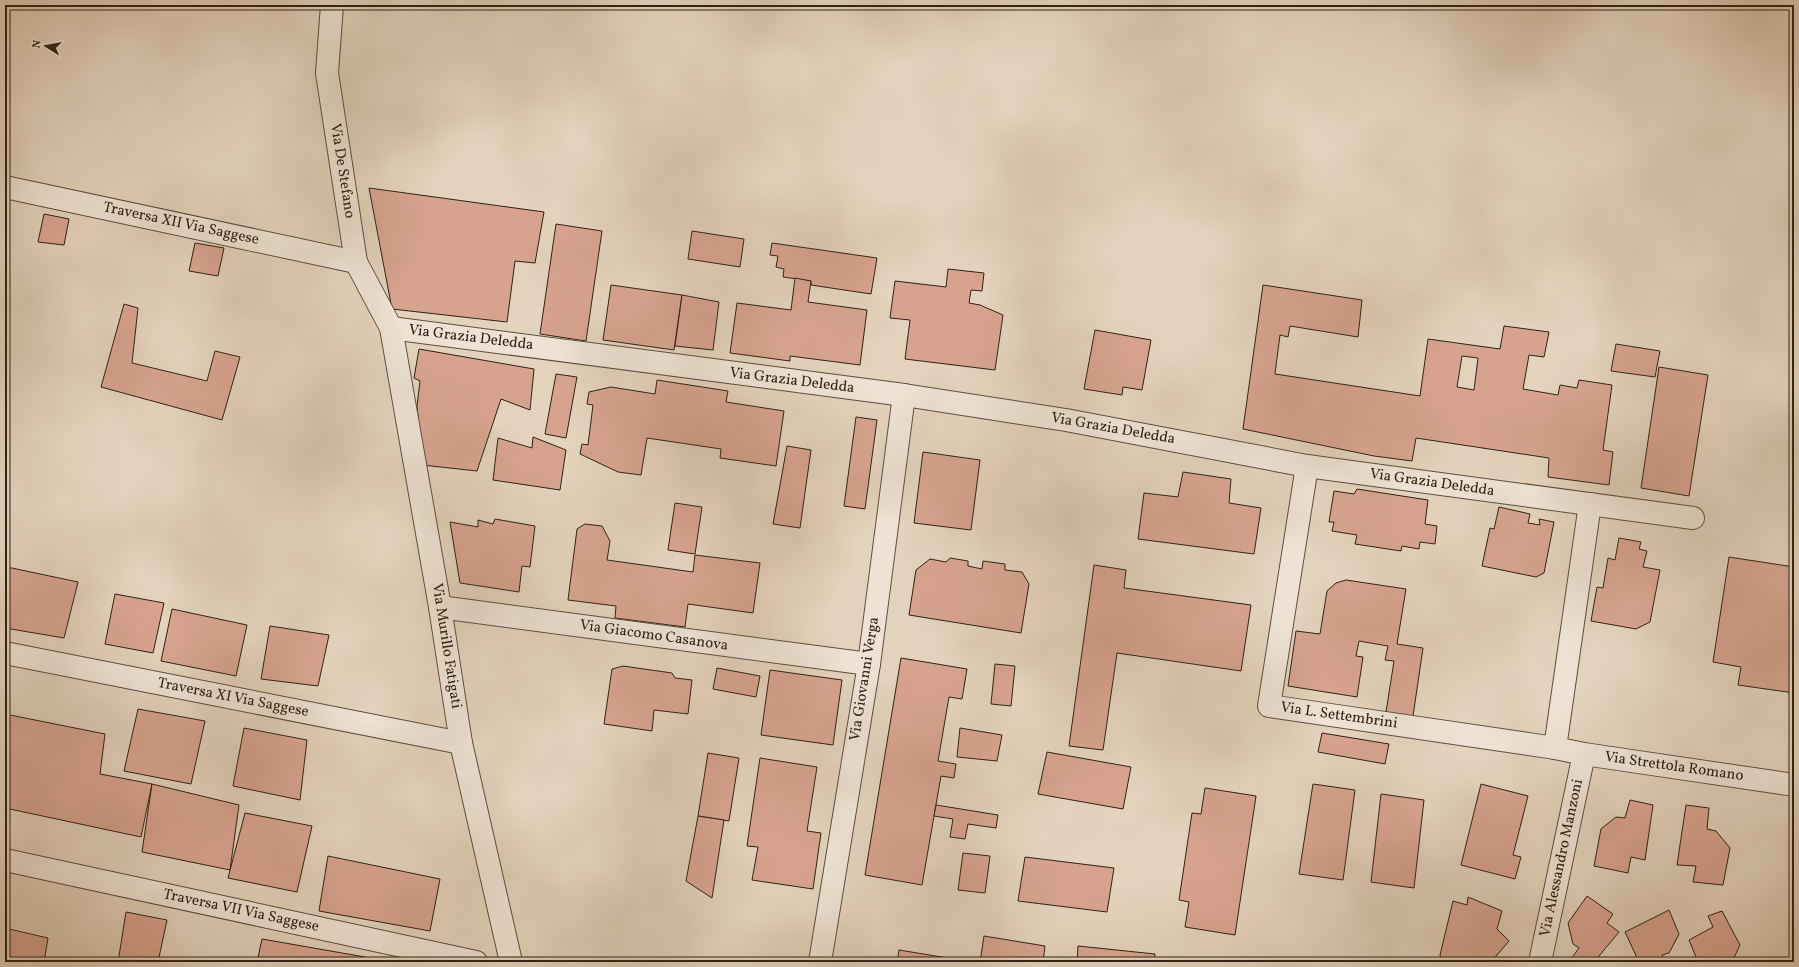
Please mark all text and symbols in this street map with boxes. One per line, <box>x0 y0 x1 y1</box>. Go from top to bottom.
north arrow <box>26 26 66 66</box>
text: N <box>30 39 46 50</box>
street label: Via De Stefano <box>324 122 360 220</box>
street label: Traversa XII Via Saggese <box>101 197 261 251</box>
street label: Via Grazia Deledda <box>407 320 535 356</box>
street label: Via Grazia Deledda <box>728 363 856 399</box>
street label: Via Grazia Deledda <box>1049 408 1177 450</box>
street label: Via Grazia Deledda <box>1368 464 1496 502</box>
street label: Via Murillo Fatigati <box>426 582 466 710</box>
street label: Via Giacomo Casanova <box>578 615 730 657</box>
street label: Via Giovanni Verga <box>845 615 885 743</box>
street label: Traversa XI Via Saggese <box>156 673 310 723</box>
street label: Via L. Settembrini <box>1279 697 1399 735</box>
street label: Via Strettola Romano <box>1603 747 1745 787</box>
street label: Via Alessandro Manzoni <box>1535 777 1589 939</box>
street label: Traversa VII Via Saggese <box>161 884 321 938</box>

